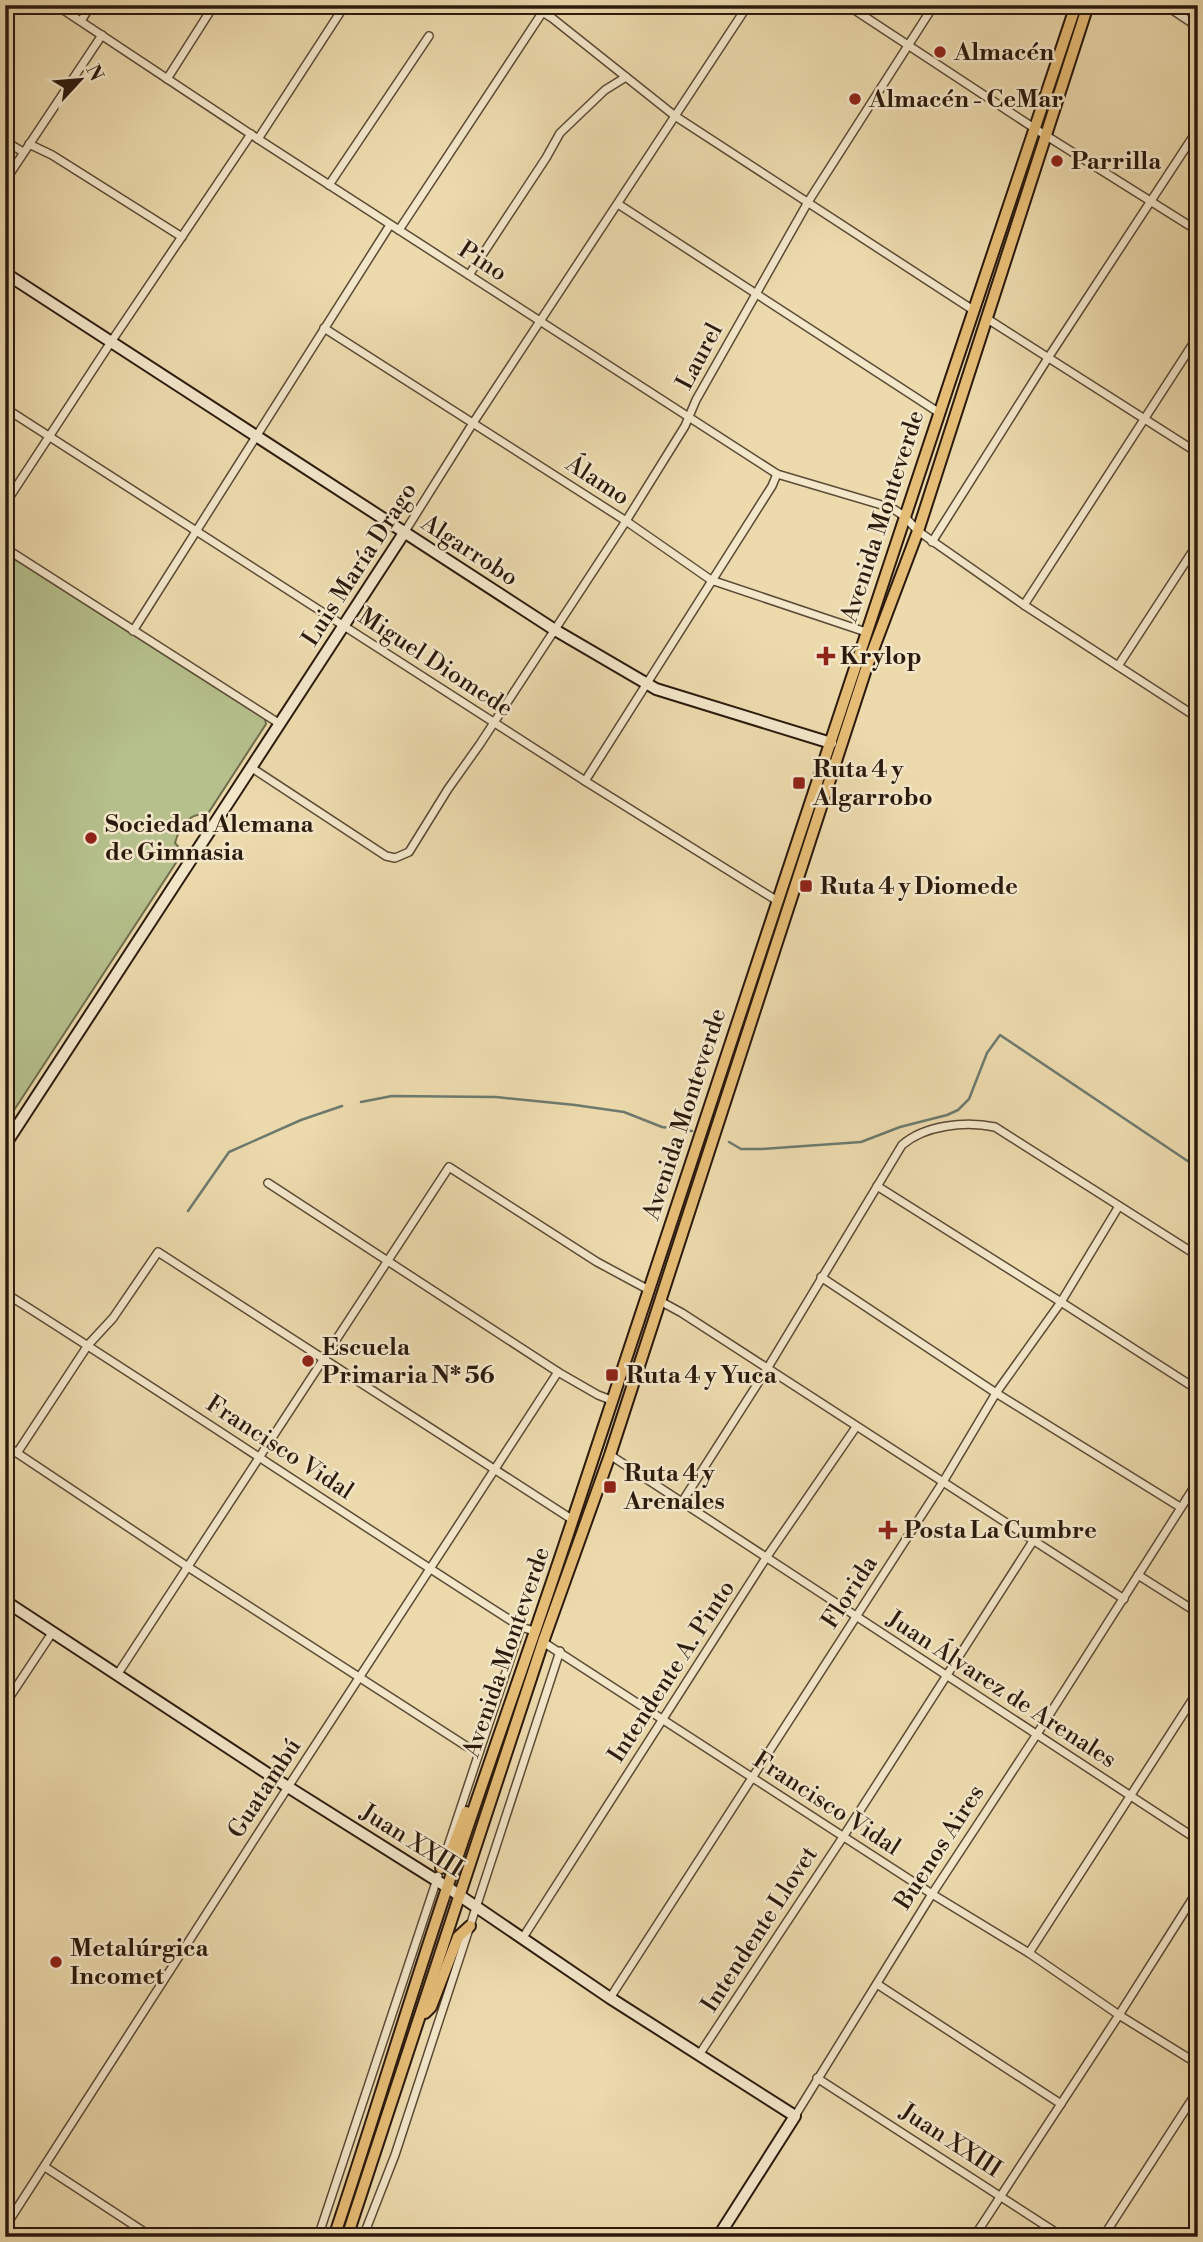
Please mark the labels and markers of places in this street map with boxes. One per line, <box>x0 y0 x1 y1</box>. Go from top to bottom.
place label: Almacén <box>953 38 1054 68</box>
marker: Almacén <box>932 44 948 60</box>
place label: Almacén - CeMar <box>868 85 1063 115</box>
marker: Almacén - CeMar <box>847 91 863 107</box>
place label: Parrilla <box>1071 147 1162 177</box>
marker: Parrilla <box>1049 153 1065 169</box>
place label: Krylop <box>840 642 922 672</box>
marker: Krylop <box>818 648 834 664</box>
place label: Ruta 4 y Algarrobo <box>812 755 933 813</box>
marker: Ruta 4 y Algarrobo <box>791 775 807 791</box>
place label: Sociedad Alemana de Gimnasia <box>105 810 314 868</box>
marker: Sociedad Alemana de Gimnasia <box>83 830 99 846</box>
place label: Ruta 4 y Diomede <box>820 872 1018 902</box>
marker: Ruta 4 y Diomede <box>798 878 814 894</box>
place label: Escuela Primaria N* 56 <box>322 1333 495 1391</box>
marker: Escuela Primaria N* 56 <box>300 1353 316 1369</box>
place label: Ruta 4 y Yuca <box>626 1361 778 1391</box>
marker: Ruta 4 y Yuca <box>604 1367 620 1383</box>
place label: Ruta 4 y Arenales <box>623 1459 725 1517</box>
marker: Ruta 4 y Arenales <box>602 1479 618 1495</box>
place label: Posta La Cumbre <box>904 1516 1097 1546</box>
marker: Posta La Cumbre <box>878 1520 898 1540</box>
place label: Metalúrgica Incomet <box>70 1934 210 1992</box>
marker: Metalúrgica Incomet <box>48 1954 64 1970</box>

